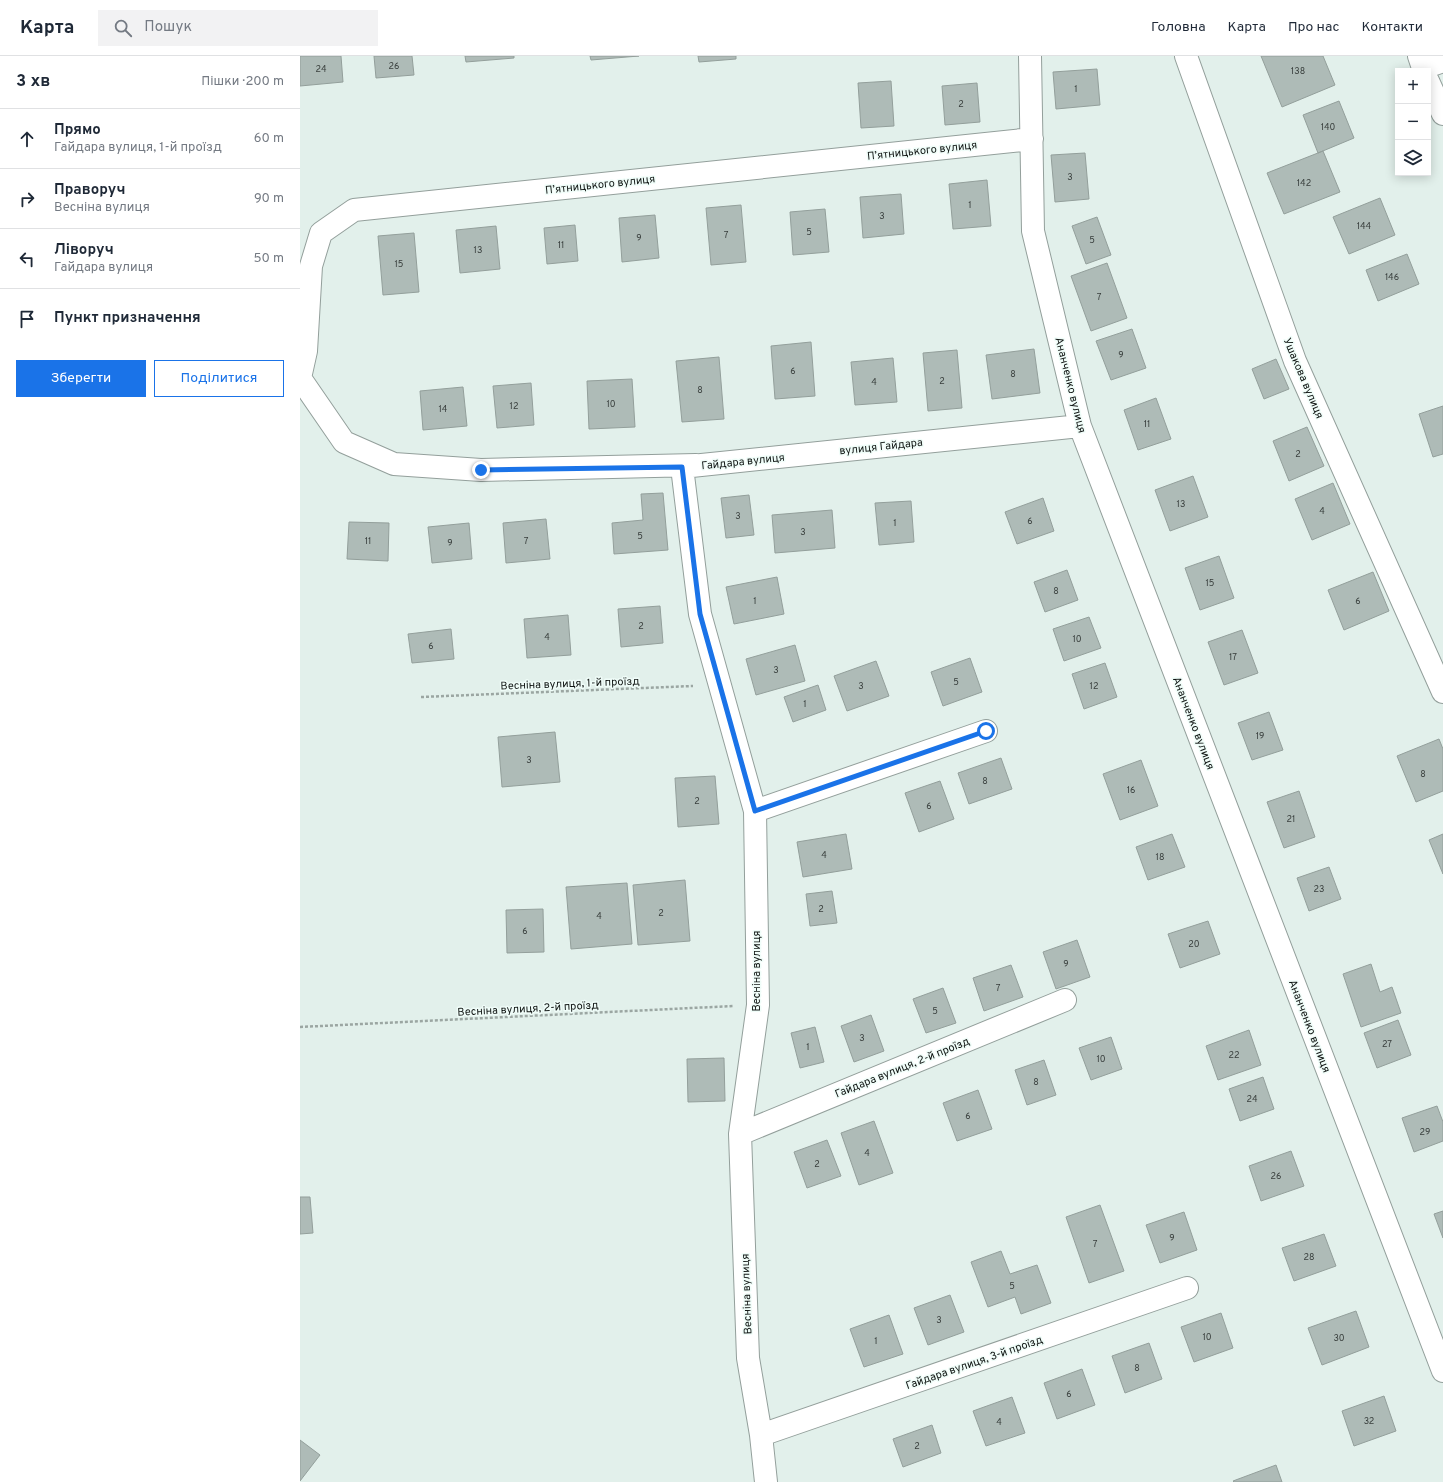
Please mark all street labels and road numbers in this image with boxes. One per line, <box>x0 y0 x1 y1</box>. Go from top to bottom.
street label: П’ятницького вулиця <box>866 138 978 164</box>
street label: П’ятницького вулиця <box>544 172 656 198</box>
street label: Ананченко вулиця <box>1051 336 1089 435</box>
street label: Ушакова вулиця <box>1280 336 1326 421</box>
street label: вулиця Гайдара <box>839 436 924 458</box>
street label: Гайдара вулиця <box>701 451 785 473</box>
street label: Весніна вулиця, 1-й проїзд <box>500 675 640 693</box>
street label: Ананченко вулиця <box>1169 675 1217 772</box>
street label: Весніна вулиця <box>750 930 764 1012</box>
street label: Ананченко вулиця <box>1285 978 1333 1075</box>
street label: Весніна вулиця, 2-й проїзд <box>457 998 599 1020</box>
street label: Гайдара вулиця, 2-й проїзд <box>833 1034 972 1101</box>
street label: Весніна вулиця <box>739 1253 755 1335</box>
street label: Гайдара вулиця, 3-й проїзд <box>904 1333 1045 1393</box>

